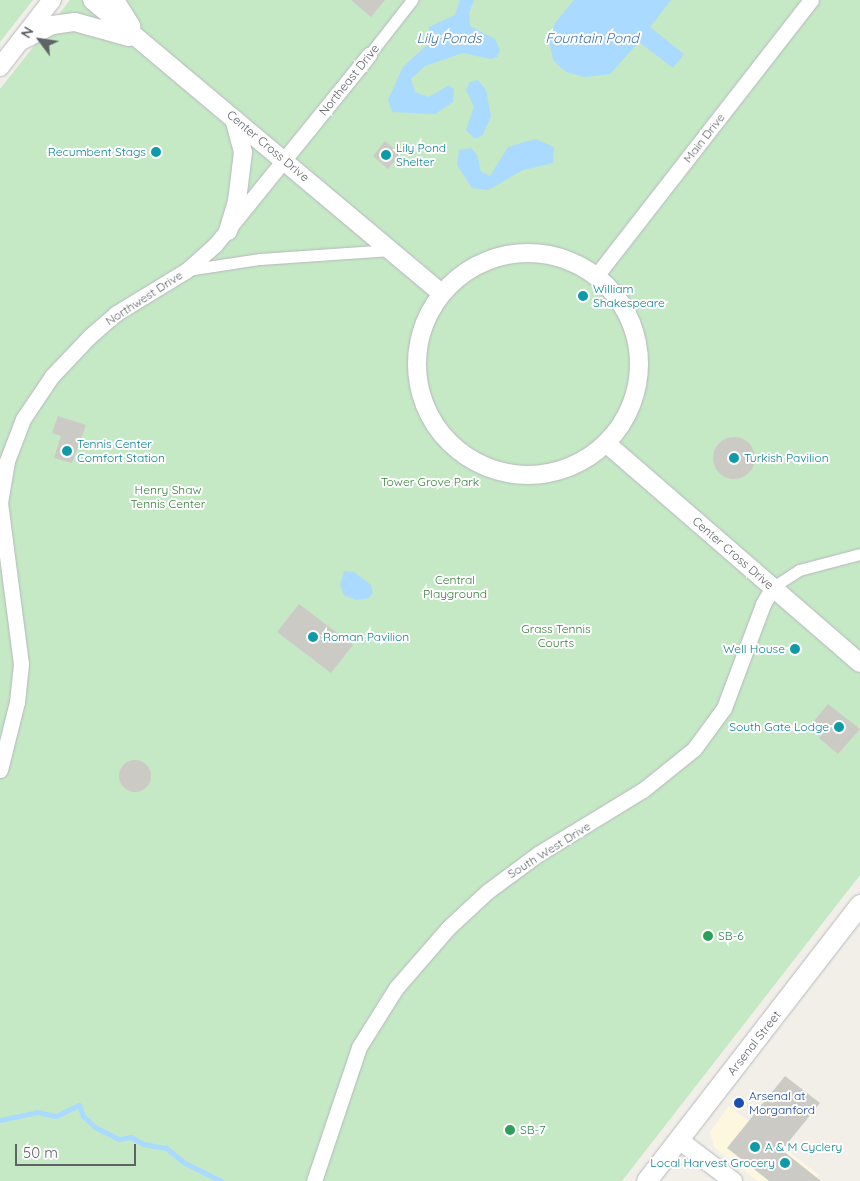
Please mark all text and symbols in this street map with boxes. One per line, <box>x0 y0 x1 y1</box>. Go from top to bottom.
north arrow <box>15 15 65 65</box>
text: N <box>17 23 38 41</box>
water label: Lily Ponds <box>416 30 482 46</box>
water label: Fountain Pond <box>545 30 639 46</box>
street label: Northeast Drive <box>316 41 382 119</box>
street label: Center Cross Drive <box>224 107 312 185</box>
street label: Main Drive <box>680 110 728 166</box>
place label: Lily Pond Shelter <box>396 141 446 169</box>
place label: Recumbent Stags <box>48 145 146 159</box>
marker: Recumbent Stags <box>150 146 162 158</box>
marker: Lily Pond Shelter <box>380 149 392 161</box>
street label: Northwest Drive <box>103 268 185 328</box>
place label: William Shakespeare <box>593 282 665 310</box>
marker: William Shakespeare <box>577 290 589 302</box>
place label: Tennis Center Comfort Station <box>77 437 165 465</box>
marker: Tennis Center Comfort Station <box>61 445 73 457</box>
place label: Turkish Pavilion <box>744 451 829 465</box>
marker: Turkish Pavilion <box>728 452 740 464</box>
park label: Tower Grove Park <box>381 475 479 489</box>
park label: Henry Shaw Tennis Center <box>131 483 205 511</box>
street label: Center Cross Drive <box>689 514 777 592</box>
park label: Central Playground <box>423 573 487 601</box>
park label: Grass Tennis Courts <box>521 622 591 650</box>
place label: Roman Pavilion <box>323 630 409 644</box>
marker: Roman Pavilion <box>307 631 319 643</box>
place label: Well House <box>723 642 785 656</box>
marker: Well House <box>789 643 801 655</box>
place label: South Gate Lodge <box>729 720 829 734</box>
marker: South Gate Lodge <box>833 721 845 733</box>
street label: South West Drive <box>505 819 593 881</box>
place label: SB-6 <box>718 929 744 943</box>
marker: SB-6 <box>702 930 714 942</box>
street label: Arsenal Street <box>724 1008 784 1078</box>
place label: Arsenal at Morganford <box>749 1089 815 1117</box>
marker: Arsenal at Morganford <box>733 1097 745 1109</box>
place label: SB-7 <box>520 1123 545 1137</box>
marker: SB-7 <box>504 1124 516 1136</box>
scale bar <box>18 1134 139 1166</box>
place label: A & M Cyclery <box>765 1140 842 1154</box>
marker: A & M Cyclery <box>749 1141 761 1153</box>
text: 50 m <box>23 1143 58 1162</box>
place label: Local Harvest Grocery <box>650 1156 775 1170</box>
marker: Local Harvest Grocery <box>779 1157 791 1169</box>

